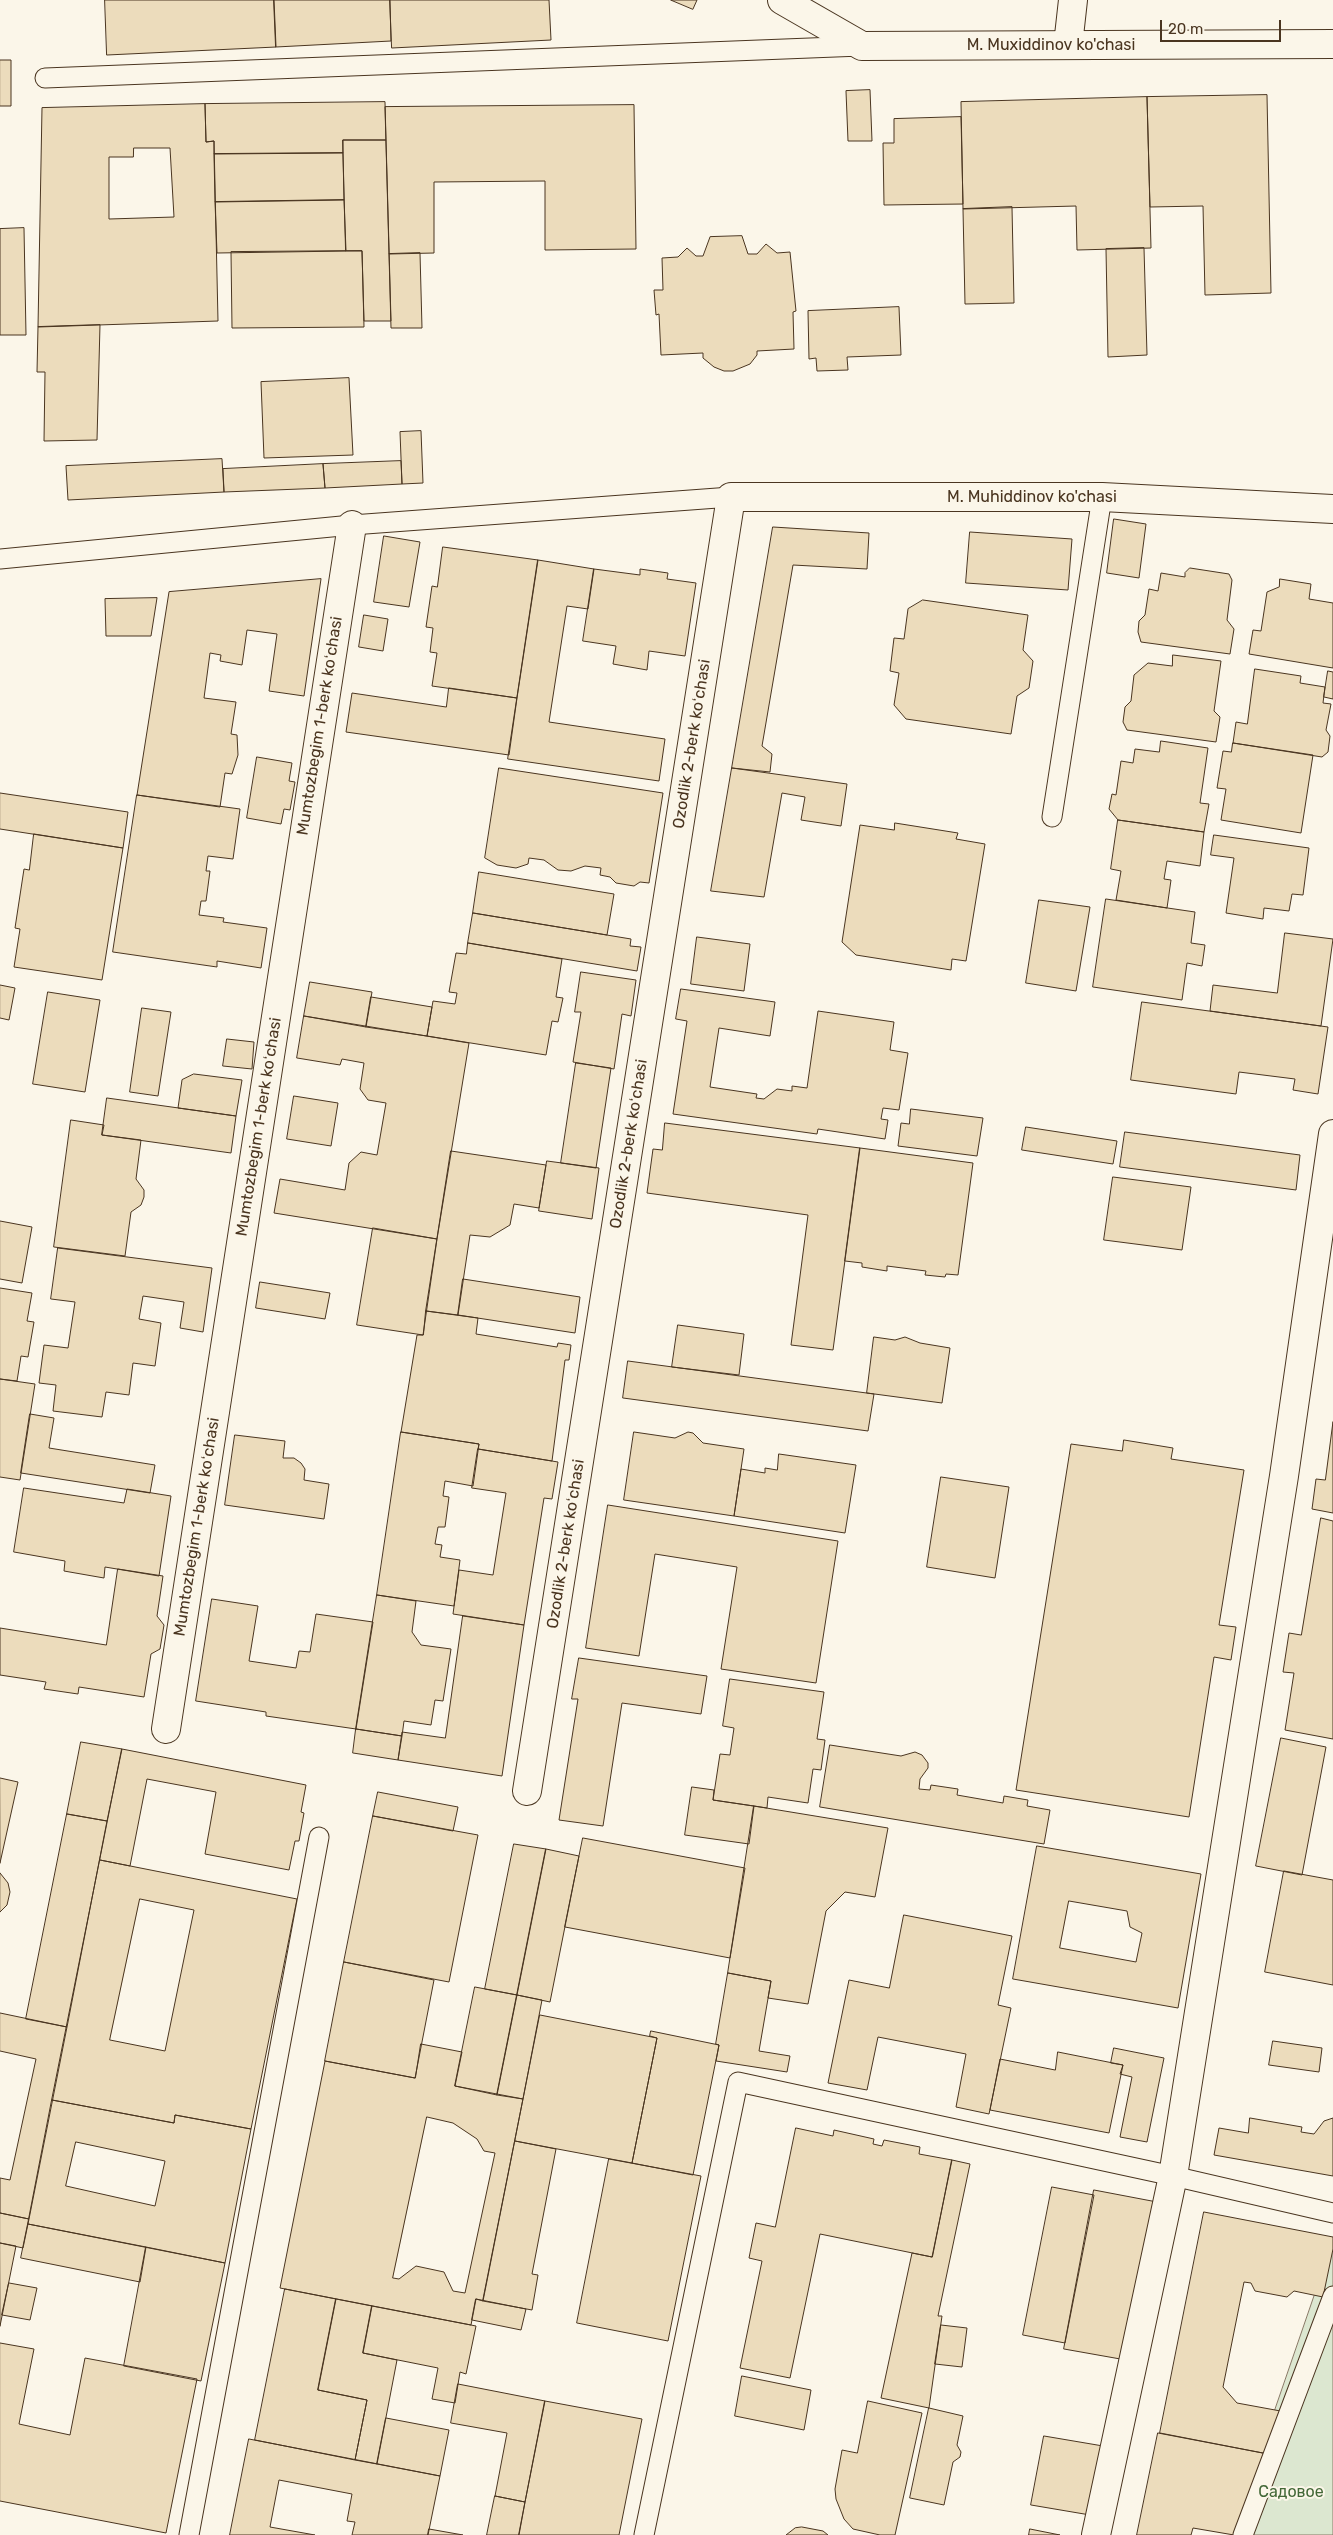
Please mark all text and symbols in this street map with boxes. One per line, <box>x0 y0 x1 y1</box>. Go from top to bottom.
scale bar <box>1163 10 1284 42</box>
text: 20 m <box>1168 20 1203 38</box>
street label: M. Muxiddinov ko'chasi <box>967 35 1135 55</box>
street label: M. Muhiddinov ko'chasi <box>947 487 1117 507</box>
street label: Mumtozbegim 1-berk koʻchasi <box>293 615 347 837</box>
street label: Ozodlik 2-berk koʻchasi <box>669 658 715 830</box>
street label: Mumtozbegim 1-berk koʻchasi <box>232 1016 286 1238</box>
street label: Ozodlik 2-berk koʻchasi <box>606 1058 652 1230</box>
street label: Mumtozbegim 1-berk koʻchasi <box>170 1416 224 1638</box>
street label: Ozodlik 2-berk koʻchasi <box>543 1458 589 1630</box>
park label: Садовое <box>1258 2482 1324 2502</box>

